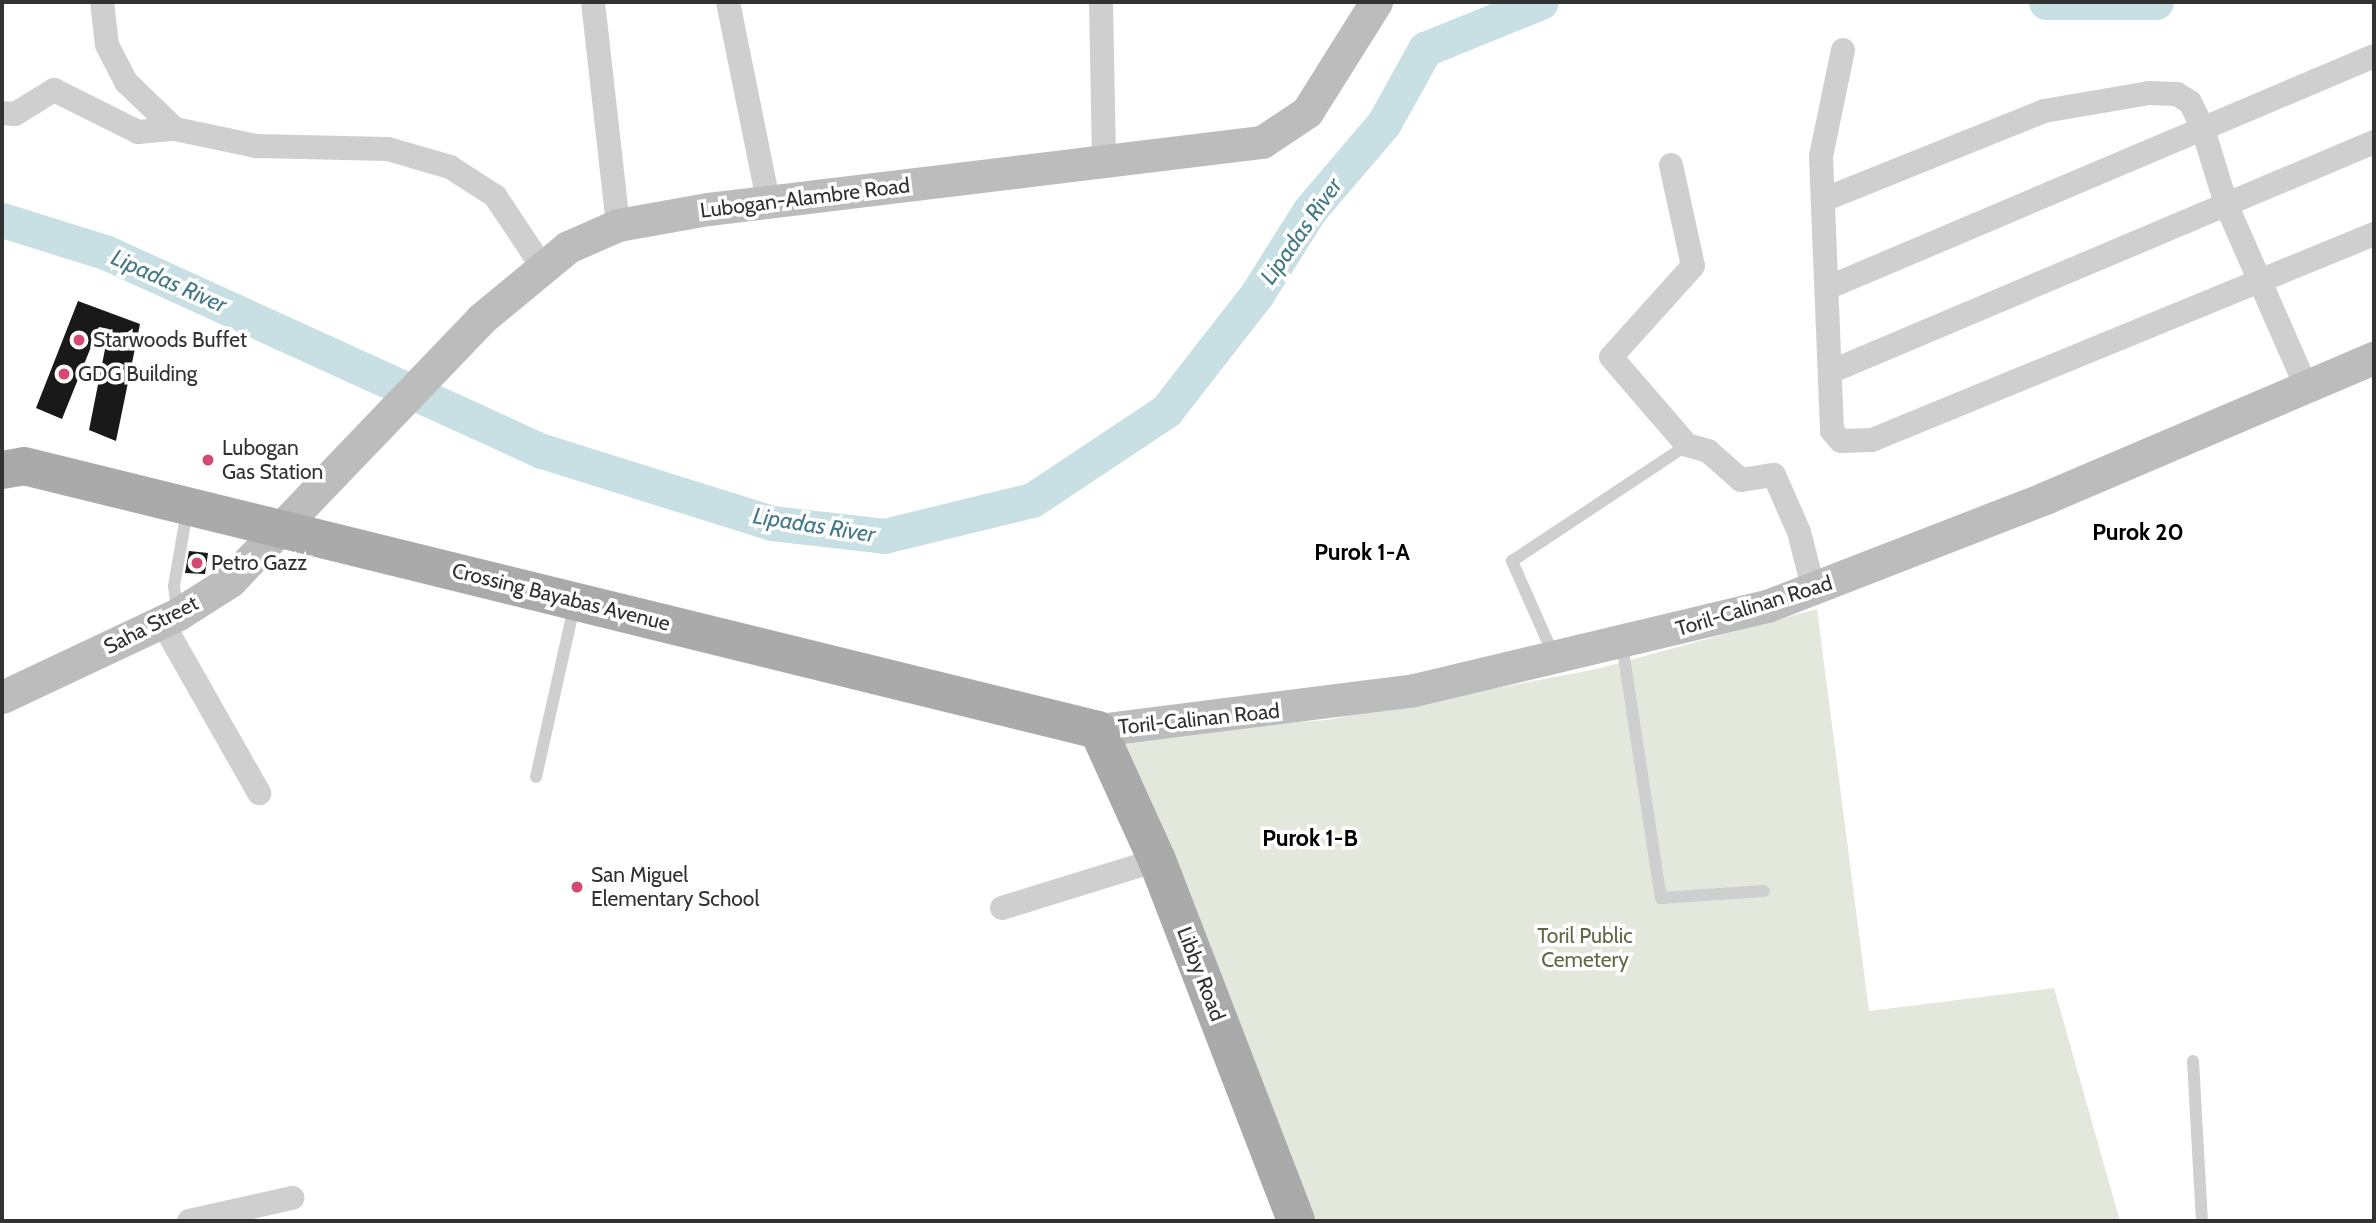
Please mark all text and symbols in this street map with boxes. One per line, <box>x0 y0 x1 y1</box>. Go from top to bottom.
street label: Lubogan-Alambre Road <box>699 173 911 223</box>
water label: Lipadas River <box>1254 173 1348 289</box>
water label: Lipadas River <box>107 243 231 319</box>
place label: Starwoods Buffet <box>93 327 247 353</box>
marker: Starwoods Buffet <box>71 332 87 348</box>
place label: GDG Building <box>78 361 197 387</box>
marker: GDG Building <box>56 366 72 382</box>
place label: Lubogan Gas Station <box>222 435 323 485</box>
marker: Lubogan Gas Station <box>200 452 216 468</box>
water label: Lipadas River <box>751 502 877 548</box>
district label: Purok 20 <box>2092 518 2184 546</box>
district label: Purok 1-A <box>1314 538 1410 566</box>
place label: Petro Gazz <box>211 550 307 576</box>
marker: Petro Gazz <box>189 555 205 571</box>
street label: Crossing Bayabas Avenue <box>449 558 673 636</box>
street label: Toril-Calinan Road <box>1673 570 1835 642</box>
street label: Saha Street <box>100 591 202 659</box>
street label: Toril-Calinan Road <box>1117 698 1281 740</box>
district label: Purok 1-B <box>1262 824 1358 852</box>
place label: San Miguel Elementary School <box>591 862 759 912</box>
marker: San Miguel Elementary School <box>569 879 585 895</box>
street label: Libby Road <box>1172 923 1230 1025</box>
park label: Toril Public Cemetery <box>1537 923 1633 973</box>

